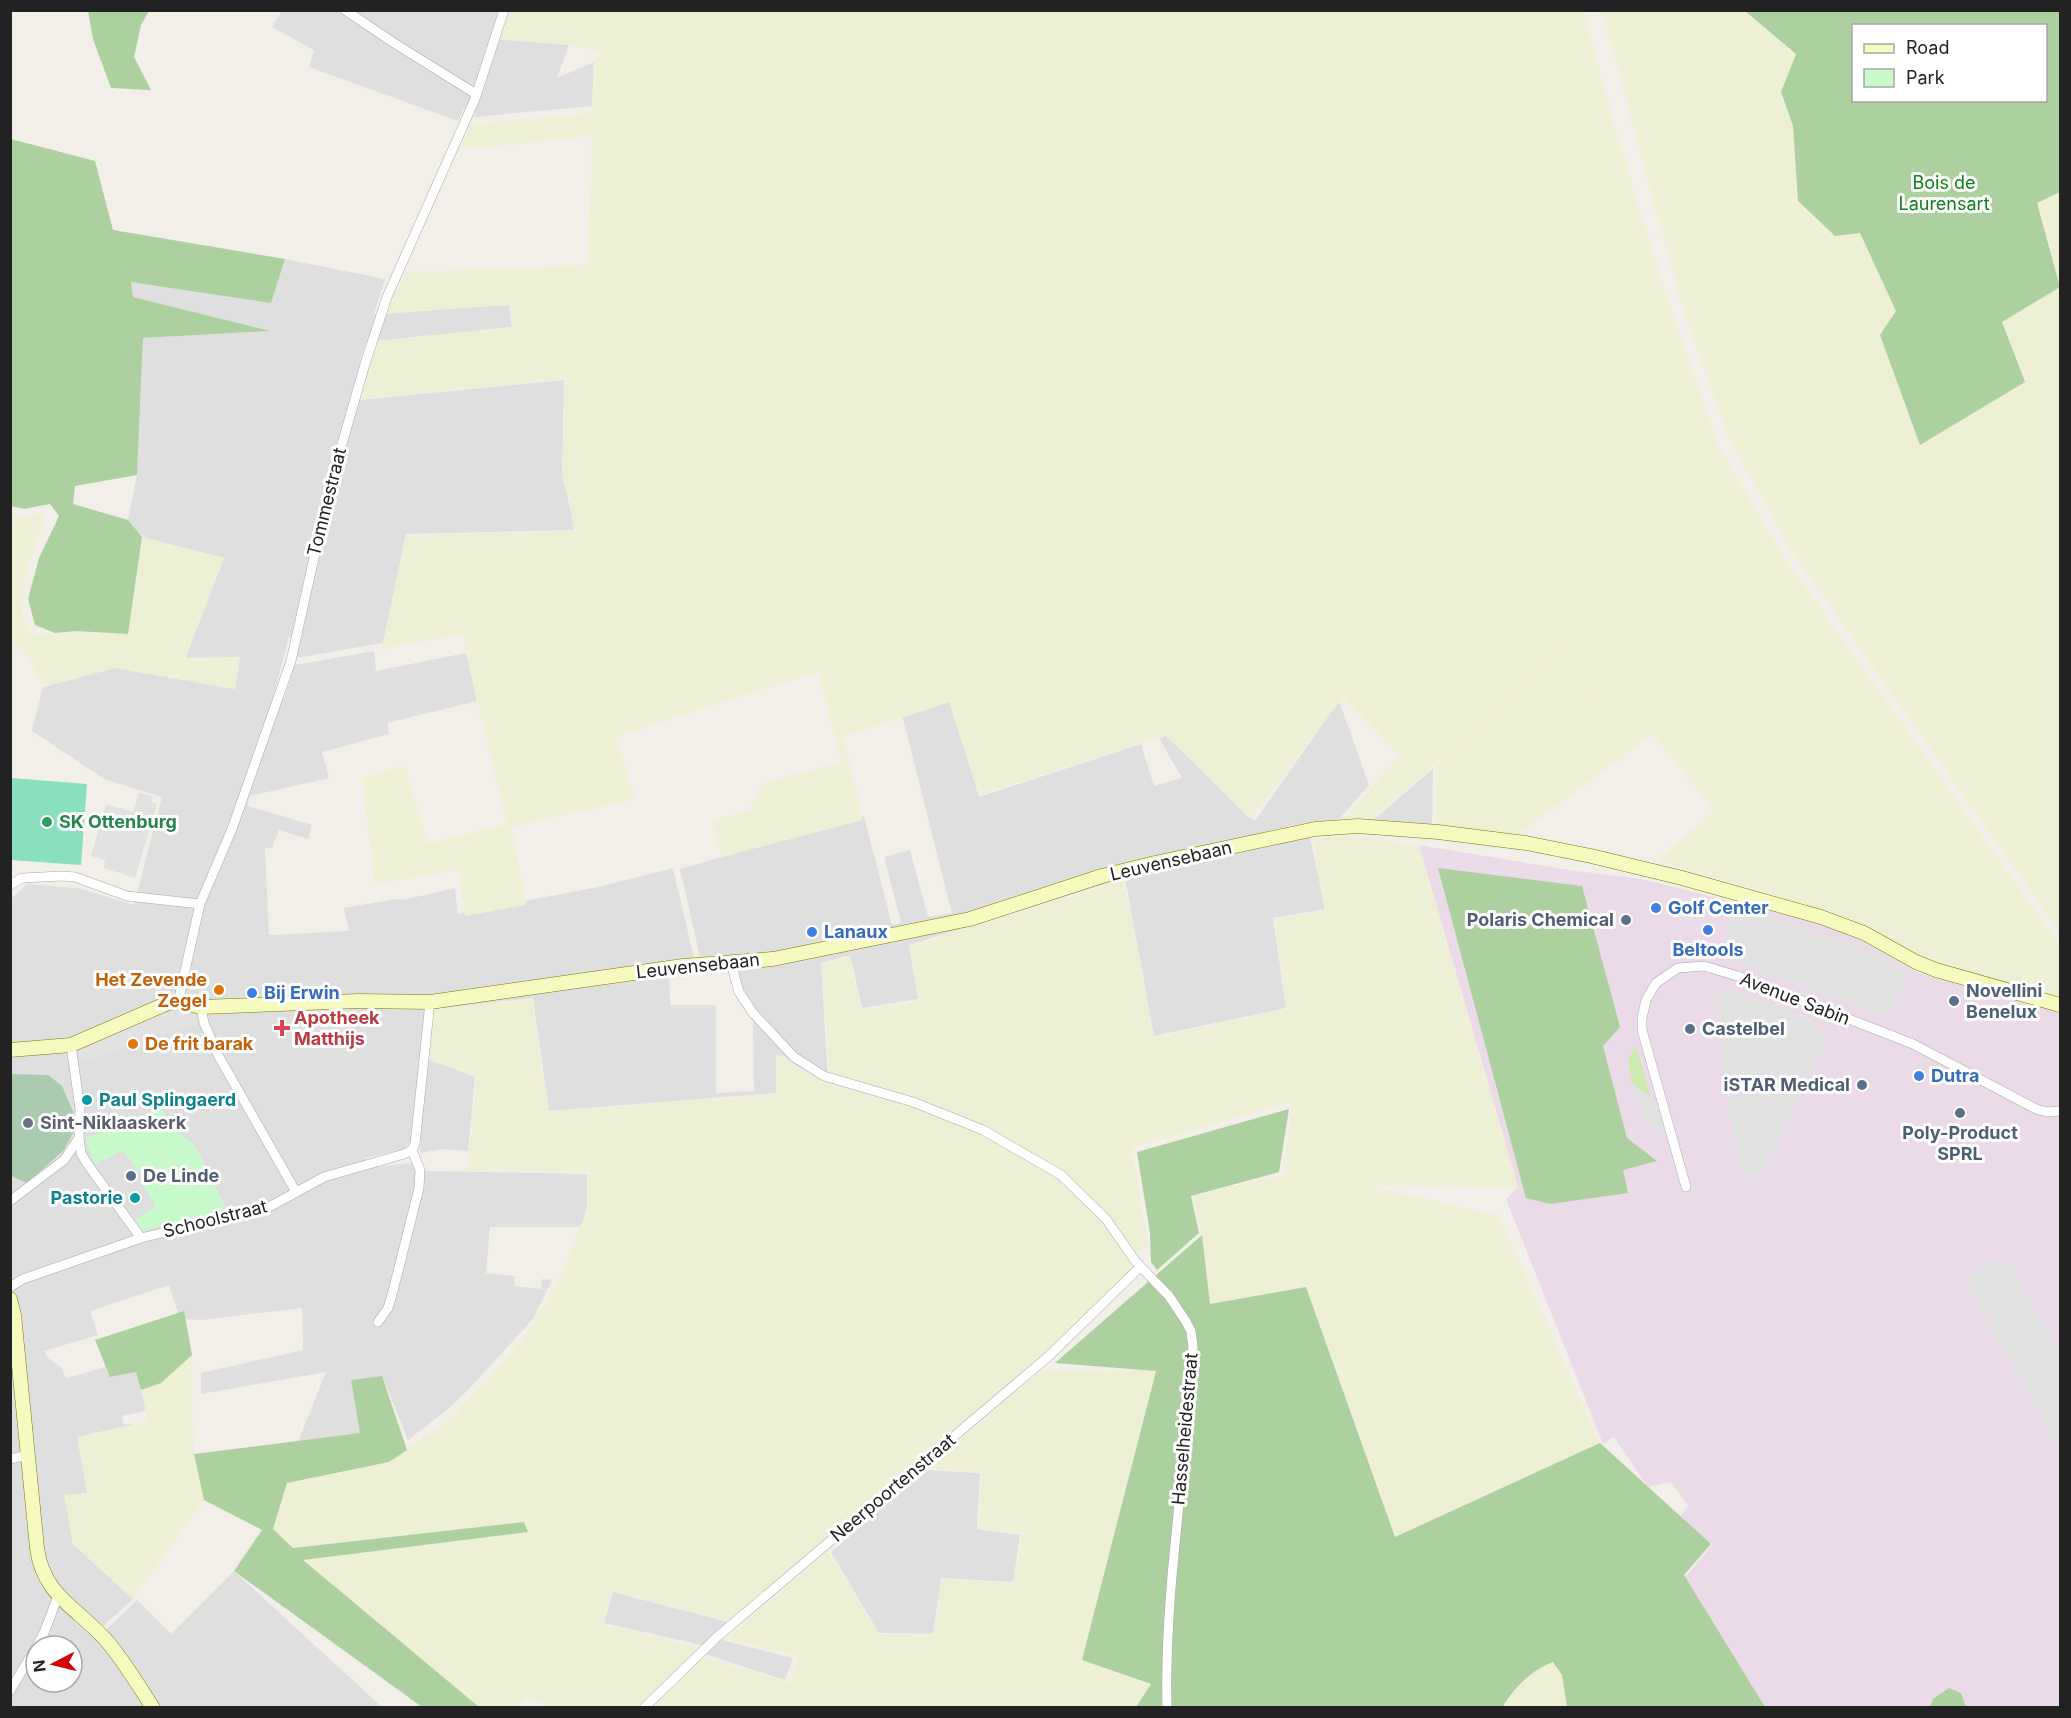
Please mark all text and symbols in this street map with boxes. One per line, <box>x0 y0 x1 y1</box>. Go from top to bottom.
legend <box>1852 24 2047 102</box>
text: Road <box>1906 37 1949 58</box>
text: Park <box>1906 67 1945 88</box>
park label: Bois de Laurensart <box>1898 172 1990 214</box>
street label: Tommestraat <box>303 445 350 558</box>
place label: SK Ottenburg <box>59 811 177 832</box>
marker: SK Ottenburg <box>40 815 54 829</box>
street label: Leuvensebaan <box>1108 836 1234 885</box>
place label: Golf Center <box>1668 897 1769 918</box>
marker: Golf Center <box>1649 901 1663 915</box>
place label: Polaris Chemical <box>1467 909 1614 930</box>
marker: Polaris Chemical <box>1619 913 1633 927</box>
place label: Lanaux <box>824 921 888 942</box>
marker: Beltools <box>1701 923 1715 937</box>
marker: Lanaux <box>805 925 819 939</box>
place label: Beltools <box>1672 939 1744 960</box>
street label: Leuvensebaan <box>635 949 761 982</box>
street label: Avenue Sabin <box>1737 968 1853 1029</box>
place label: Het Zevende Zegel <box>95 969 207 1011</box>
place label: Novellini Benelux <box>1966 980 2042 1022</box>
place label: Bij Erwin <box>264 982 340 1003</box>
marker: Het Zevende Zegel <box>212 983 226 997</box>
marker: Bij Erwin <box>245 986 259 1000</box>
marker: Novellini Benelux <box>1947 994 1961 1008</box>
place label: Apotheek Matthijs <box>294 1007 380 1049</box>
place label: Castelbel <box>1702 1018 1785 1039</box>
marker: Apotheek Matthijs <box>275 1021 289 1035</box>
marker: Castelbel <box>1683 1022 1697 1036</box>
place label: De frit barak <box>145 1033 254 1054</box>
marker: De frit barak <box>126 1037 140 1051</box>
place label: Dutra <box>1931 1065 1979 1086</box>
marker: Dutra <box>1912 1069 1926 1083</box>
place label: iSTAR Medical <box>1724 1074 1850 1095</box>
marker: iSTAR Medical <box>1855 1078 1869 1092</box>
place label: Paul Splingaerd <box>99 1089 236 1110</box>
marker: Paul Splingaerd <box>80 1093 94 1107</box>
marker: Poly-Product SPRL <box>1953 1106 1967 1120</box>
place label: Sint-Niklaaskerk <box>40 1112 187 1133</box>
marker: Sint-Niklaaskerk <box>21 1116 35 1130</box>
place label: Poly-Product SPRL <box>1902 1122 2018 1164</box>
place label: De Linde <box>143 1165 220 1186</box>
marker: De Linde <box>124 1169 138 1183</box>
place label: Pastorie <box>51 1187 123 1208</box>
marker: Pastorie <box>128 1191 142 1205</box>
street label: Schoolstraat <box>161 1195 269 1242</box>
street label: Hasselheidestraat <box>1167 1352 1202 1506</box>
street label: Neerpoortenstraat <box>826 1429 959 1546</box>
north arrow <box>24 1634 84 1694</box>
text: N <box>28 1659 50 1673</box>

